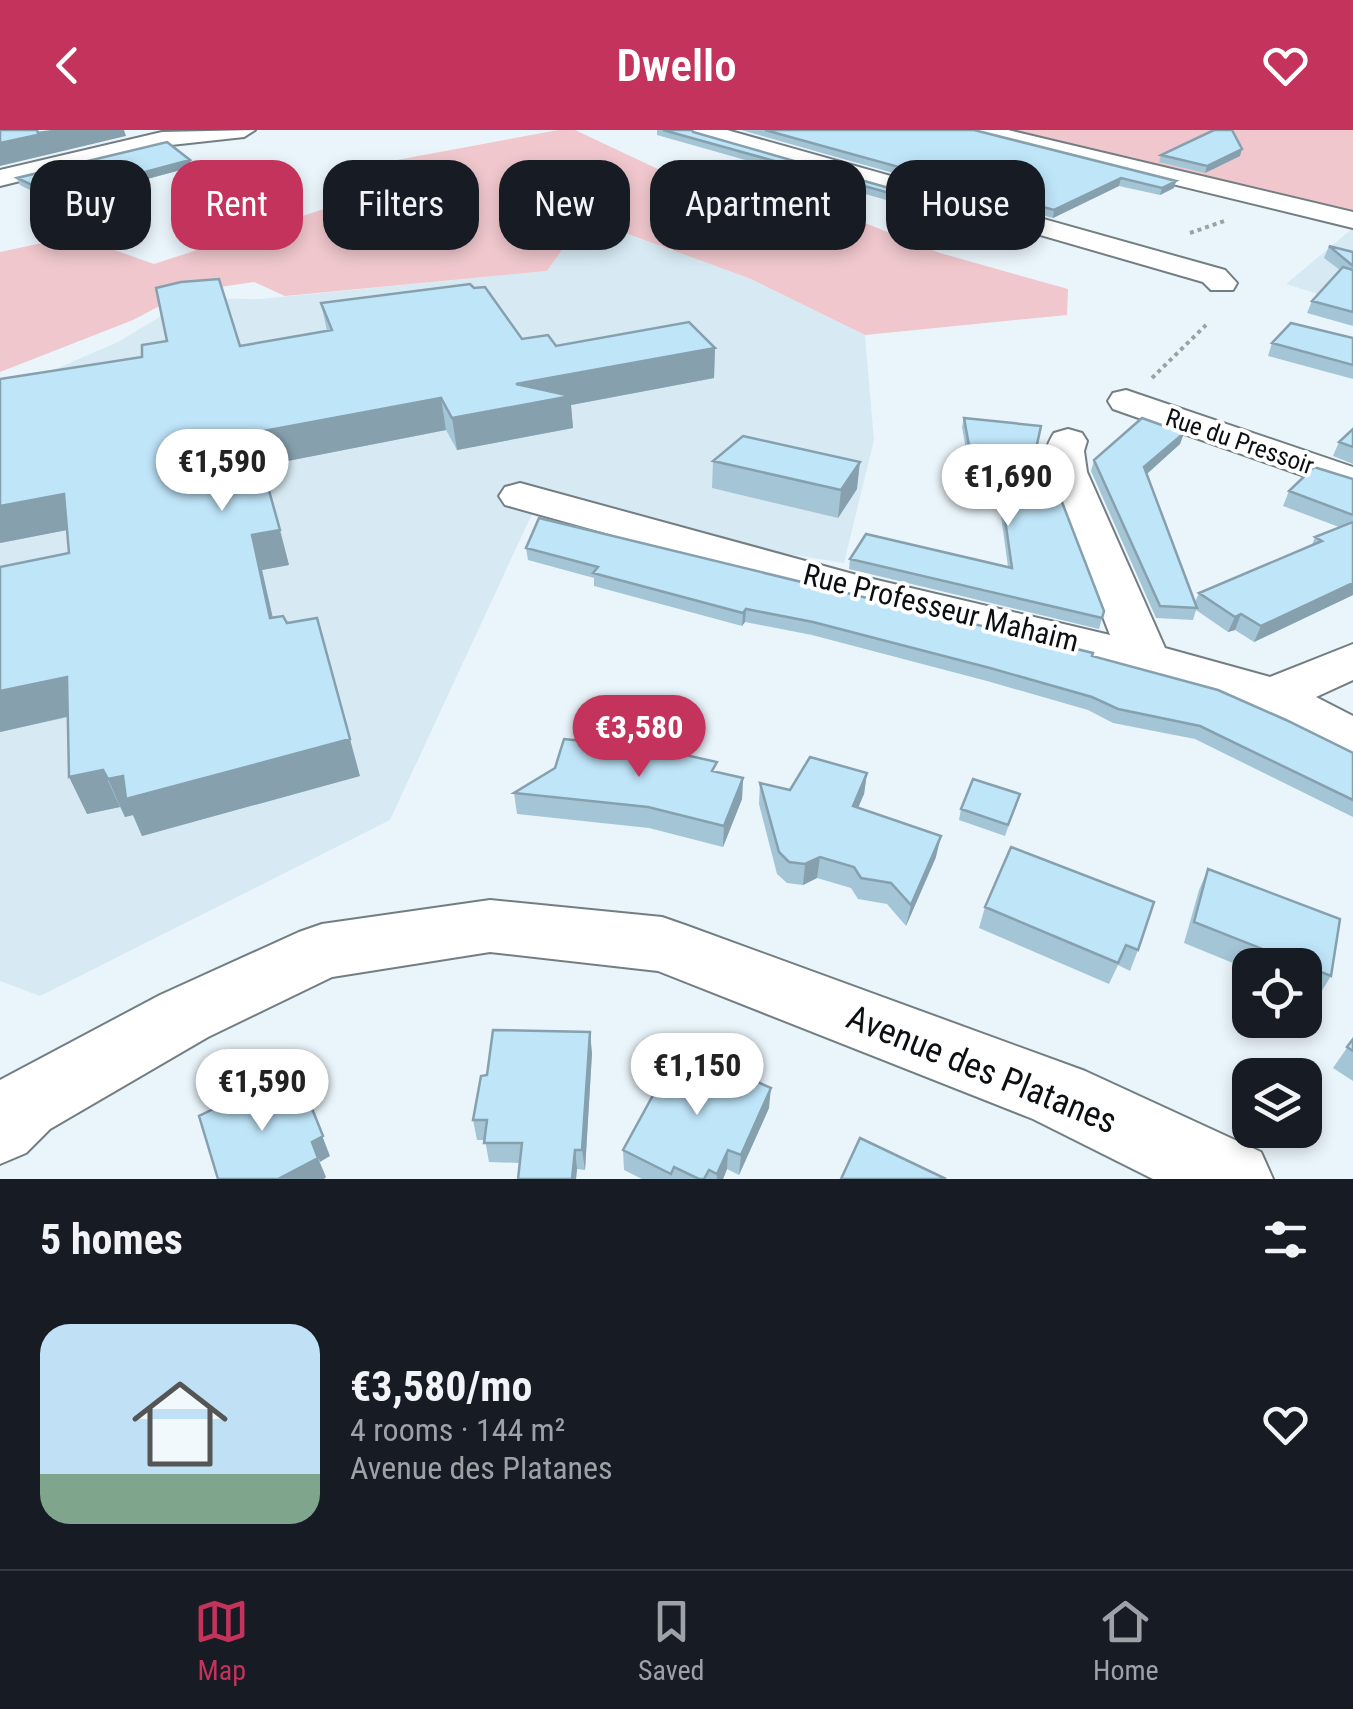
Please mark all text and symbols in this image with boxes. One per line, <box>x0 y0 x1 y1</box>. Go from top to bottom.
icon: back <box>40 38 95 93</box>
icon: heart <box>1258 38 1313 93</box>
text: Dwello <box>616 39 737 92</box>
chip: Buy <box>30 160 151 250</box>
chip: Rent <box>171 160 303 250</box>
chip: Filters <box>323 160 479 250</box>
chip: New <box>499 160 630 250</box>
chip: Apartment <box>650 160 866 250</box>
chip: House <box>886 160 1045 250</box>
street label: Rue du Pressoir <box>1162 403 1318 480</box>
pin: €1,590 <box>141 429 303 514</box>
text: €1,590 <box>178 442 266 480</box>
pin: €1,690 <box>927 444 1089 529</box>
text: €1,690 <box>964 457 1052 495</box>
street label: Rue Professeur Mahaim <box>800 556 1082 659</box>
pin: €3,580 <box>558 695 720 780</box>
text: €3,580 <box>595 708 683 746</box>
map controls <box>1232 948 1322 1148</box>
button: locate <box>1232 948 1322 1038</box>
street label: Avenue des Platanes <box>841 997 1123 1142</box>
pin: €1,150 <box>616 1033 778 1118</box>
text: €1,150 <box>653 1046 741 1084</box>
pin: €1,590 <box>181 1049 343 1134</box>
button: layers <box>1232 1058 1322 1148</box>
text: €1,590 <box>218 1062 306 1100</box>
icon: filters <box>1258 1212 1313 1267</box>
text: 5 homes <box>40 1215 183 1264</box>
text: €3,580/mo <box>350 1362 532 1411</box>
icon: home <box>120 1364 240 1484</box>
icon: heart <box>1258 1397 1313 1452</box>
text: 4 rooms · 144 m² <box>350 1411 565 1449</box>
text: Avenue des Platanes <box>350 1449 613 1487</box>
tab: Map <box>194 1594 249 1687</box>
tab: Saved <box>638 1594 704 1687</box>
tab: Home <box>1093 1594 1159 1687</box>

